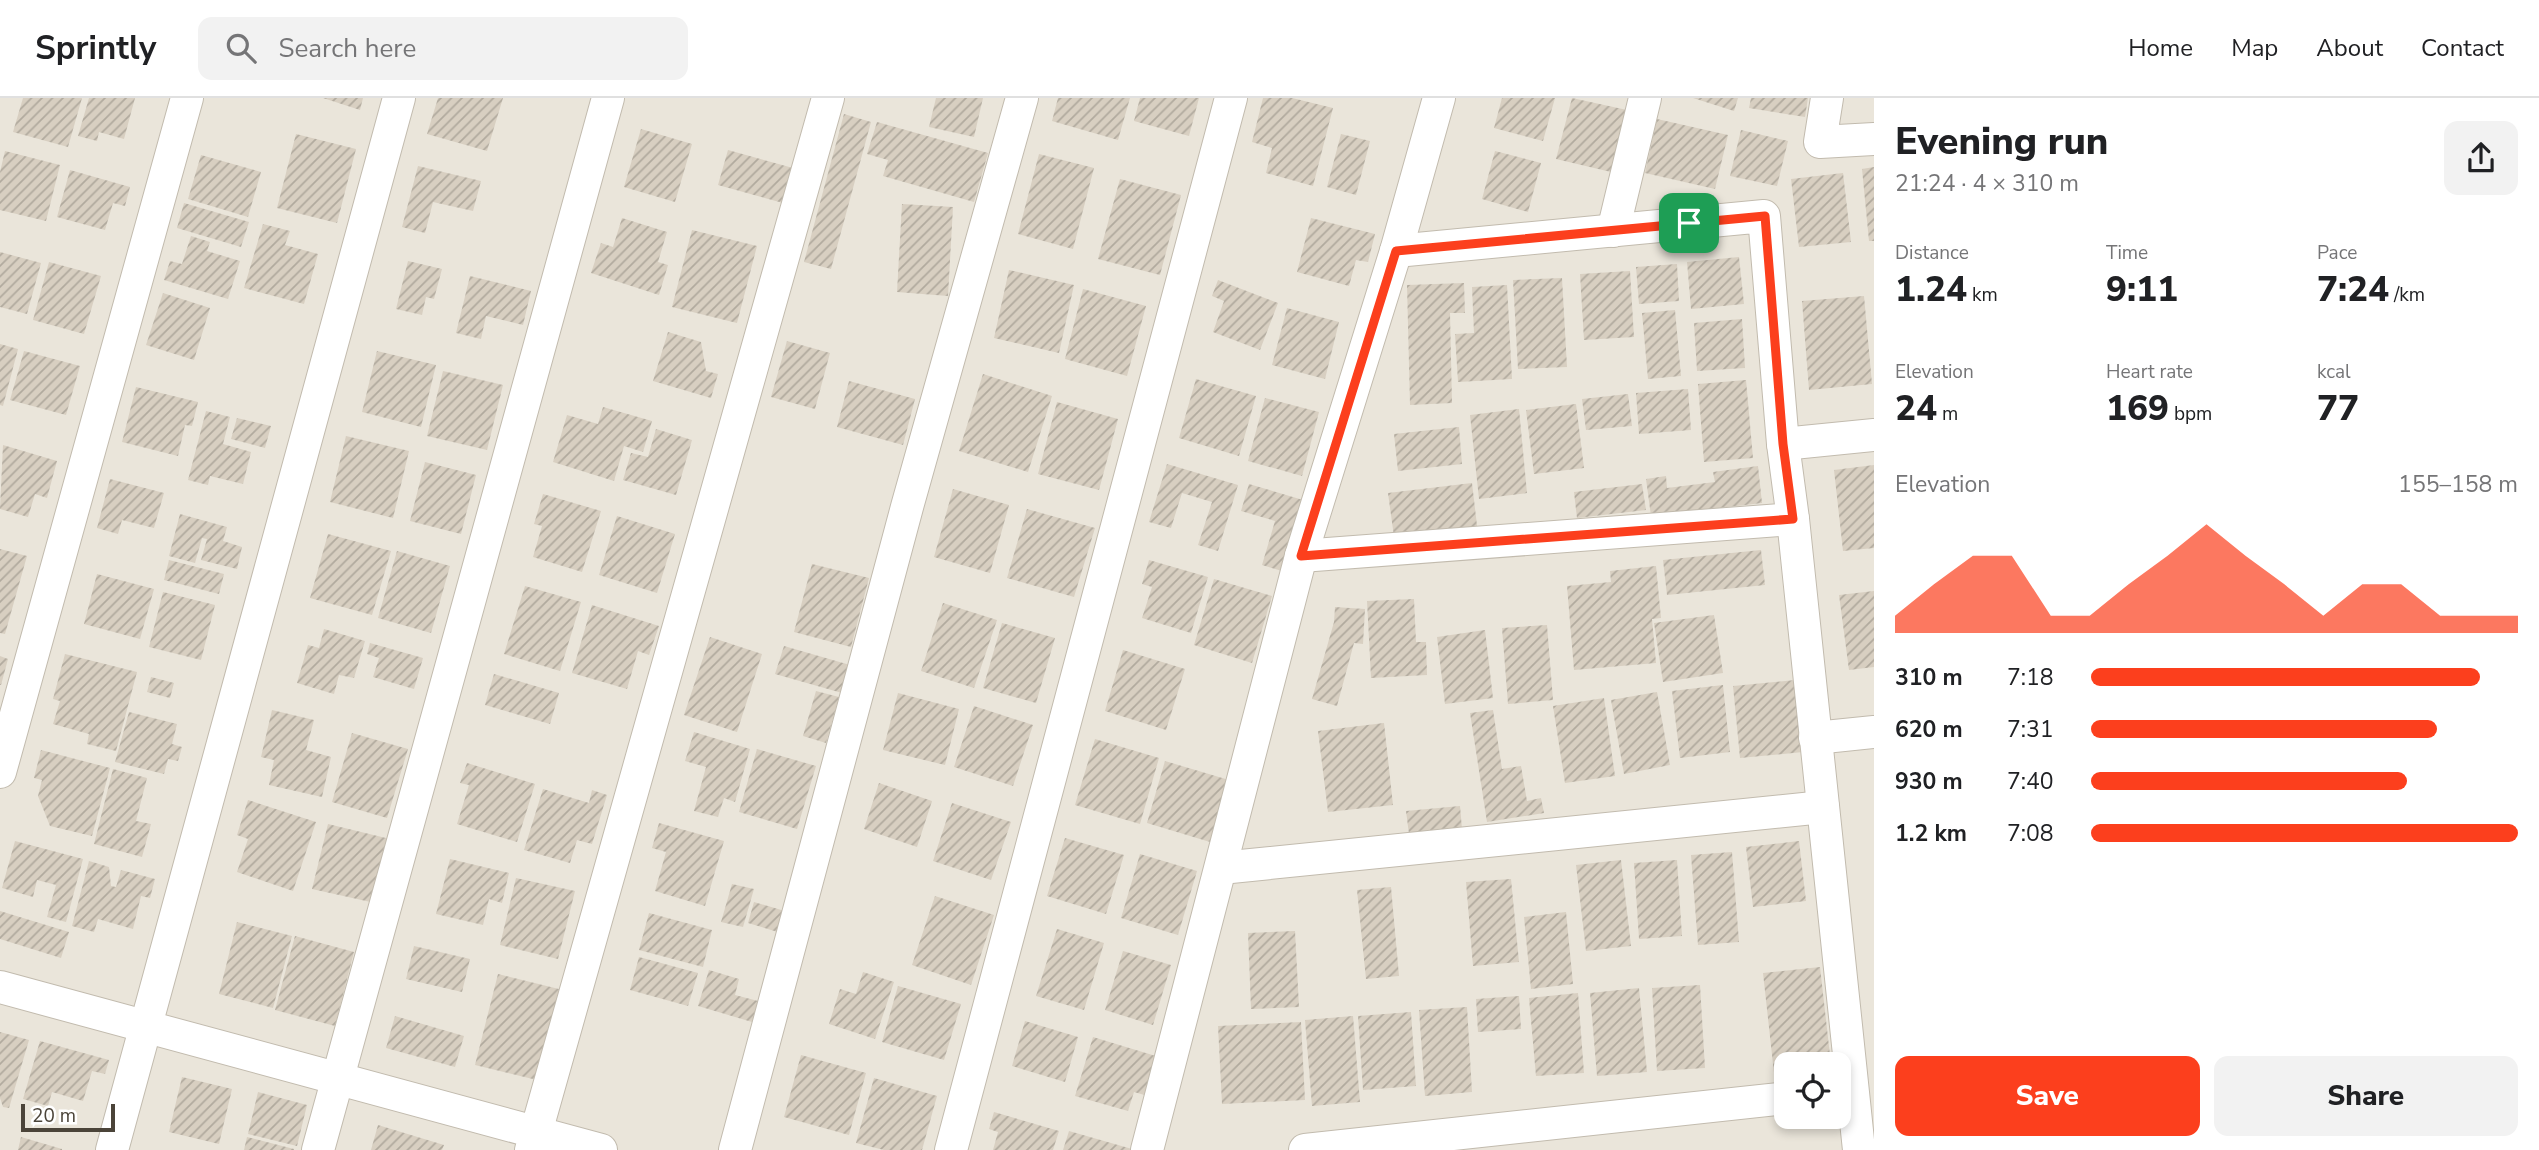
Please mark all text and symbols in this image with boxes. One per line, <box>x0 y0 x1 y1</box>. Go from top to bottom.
search box <box>198 17 688 80</box>
text: Sprintly <box>35 26 156 71</box>
icon: search <box>222 29 260 67</box>
text: Search here <box>278 31 416 66</box>
text: Home <box>2128 32 2193 64</box>
text: Map <box>2231 32 2278 64</box>
text: About <box>2316 32 2383 64</box>
text: Contact <box>2421 32 2504 64</box>
text: Evening run <box>1895 116 2108 167</box>
button: share <box>2444 121 2518 195</box>
text: 21:24 · 4 × 310 m <box>1895 168 2079 199</box>
pin <box>1659 193 1719 253</box>
icon: arrive <box>1670 204 1708 242</box>
text: Distance <box>1895 240 1969 266</box>
text: Time <box>2106 240 2148 266</box>
text: Pace <box>2317 240 2357 266</box>
text: 1.24 <box>1895 266 1967 313</box>
text: 9:11 <box>2106 266 2178 313</box>
text: 7:24 <box>2317 266 2389 313</box>
text: km <box>1967 282 1998 308</box>
text: /km <box>2389 282 2425 308</box>
text: Elevation <box>1895 359 1974 385</box>
text: Heart rate <box>2106 359 2193 385</box>
text: kcal <box>2317 359 2351 385</box>
text: 24 <box>1895 385 1937 432</box>
text: 169 <box>2106 385 2169 432</box>
text: 77 <box>2317 385 2359 432</box>
text: m <box>1937 401 1958 427</box>
text: bpm <box>2169 401 2212 427</box>
text: Elevation <box>1895 469 1990 500</box>
text: 155–158 m <box>2398 469 2518 500</box>
text: 310 m <box>1895 662 1963 693</box>
text: 7:18 <box>2007 662 2054 693</box>
text: 620 m <box>1895 714 1963 745</box>
text: 7:31 <box>2007 714 2054 745</box>
text: 930 m <box>1895 766 1963 797</box>
text: 7:40 <box>2007 766 2054 797</box>
text: 1.2 km <box>1895 818 1967 849</box>
text: 7:08 <box>2007 818 2054 849</box>
map controls <box>1774 1052 1851 1129</box>
button: locate <box>1774 1052 1851 1129</box>
button: Save <box>1895 1056 2200 1136</box>
button: Share <box>2214 1056 2518 1136</box>
scale bar <box>21 1101 116 1133</box>
text: 20 m <box>32 1103 76 1129</box>

